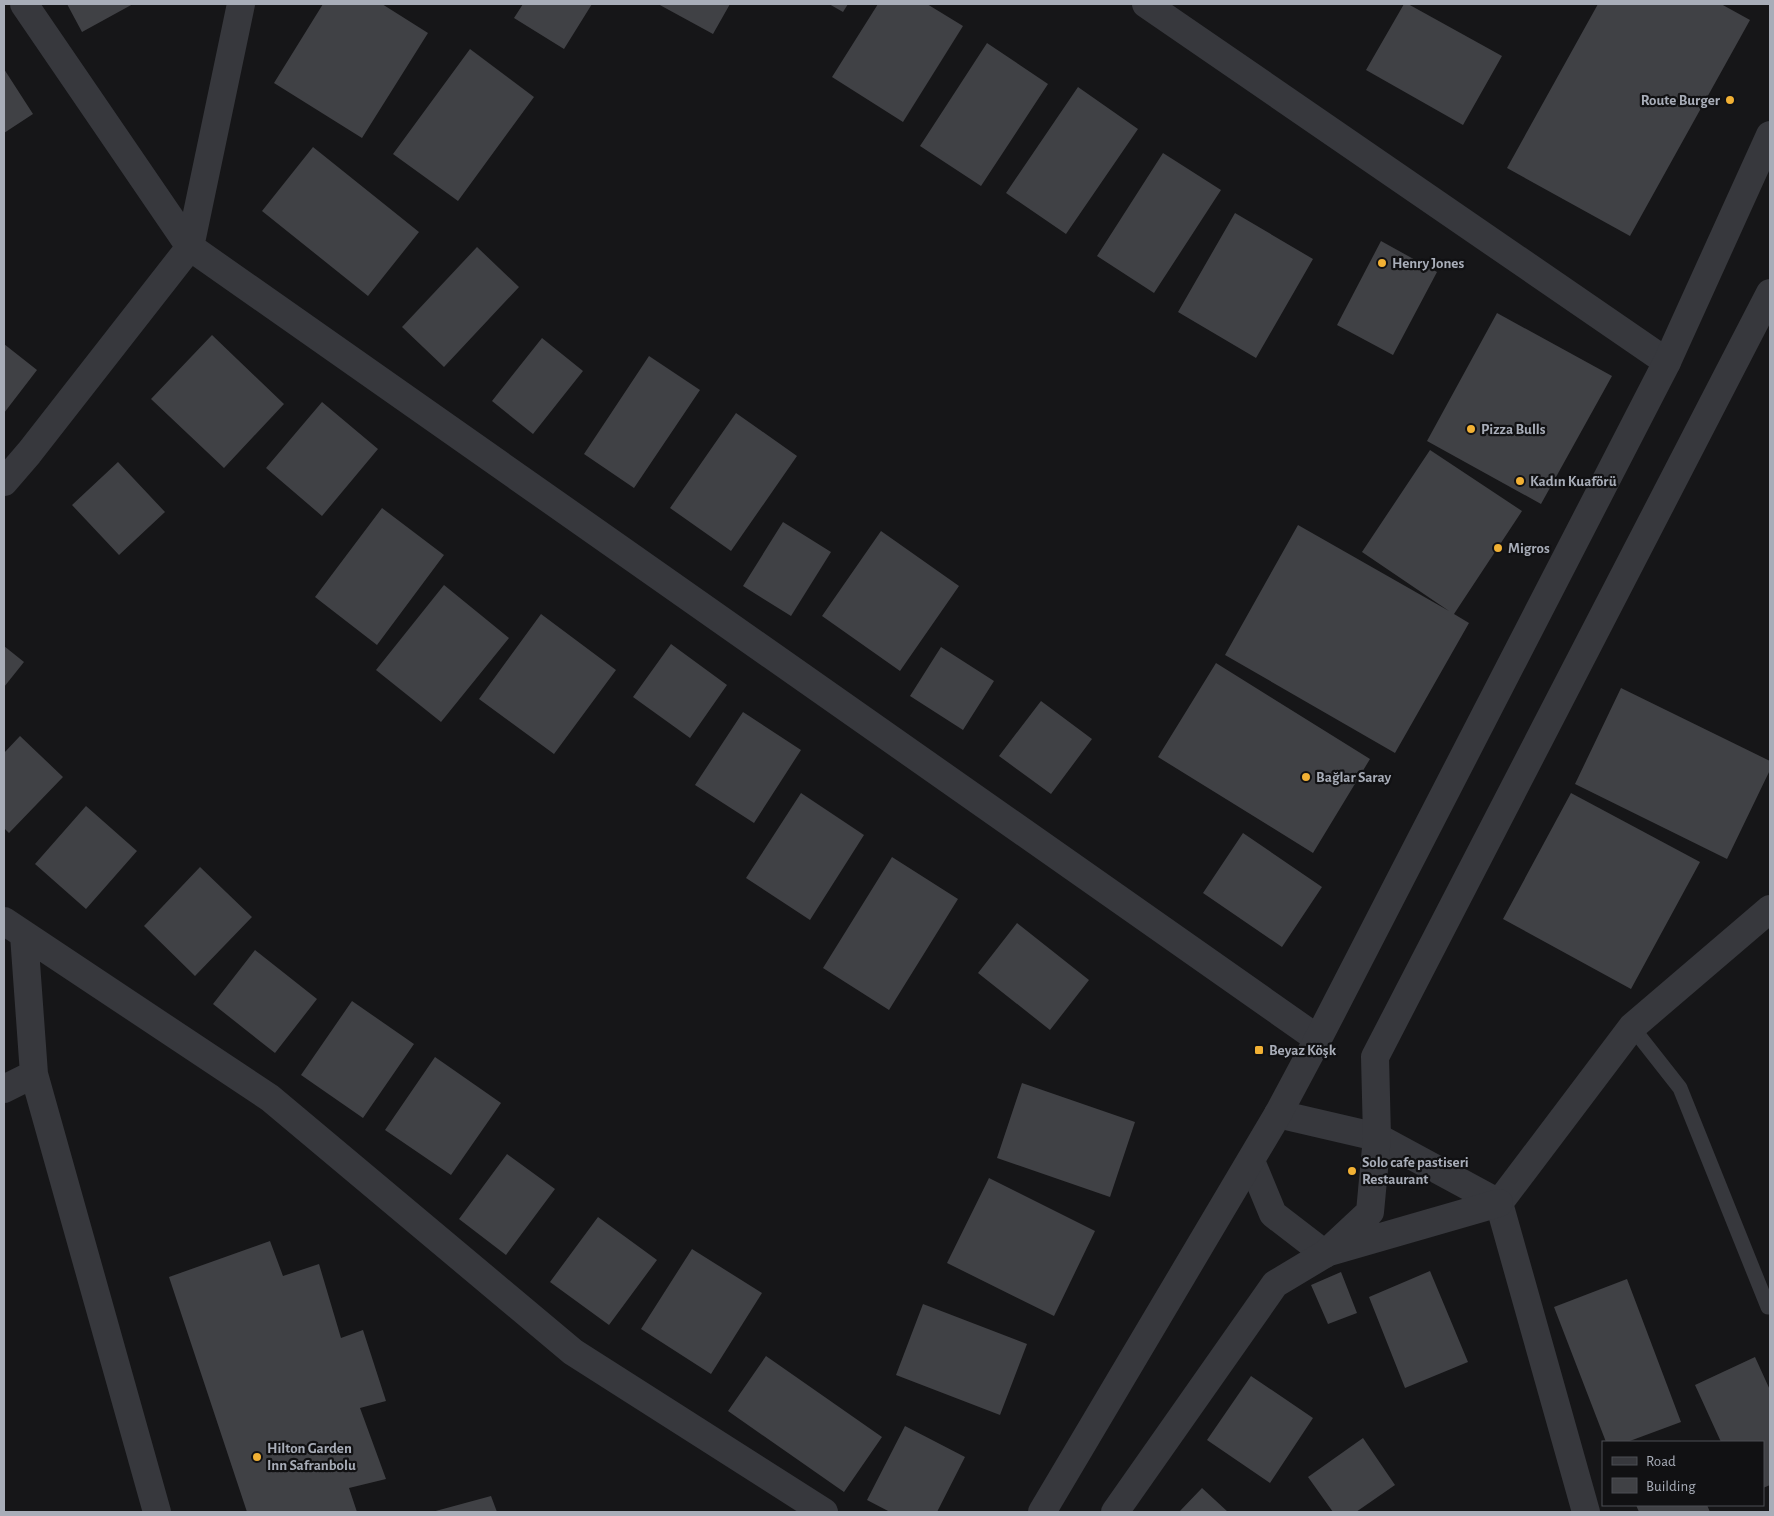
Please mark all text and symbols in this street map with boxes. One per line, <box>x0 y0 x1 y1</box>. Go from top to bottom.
place label: Route Burger <box>1641 93 1721 108</box>
marker: Route Burger <box>1724 94 1736 106</box>
place label: Henry Jones <box>1392 256 1464 271</box>
marker: Henry Jones <box>1376 257 1388 269</box>
place label: Pizza Bulls <box>1481 422 1546 437</box>
marker: Pizza Bulls <box>1465 423 1477 435</box>
place label: Kadın Kuaförü <box>1530 474 1617 489</box>
marker: Kadın Kuaförü <box>1514 475 1526 487</box>
place label: Migros <box>1508 541 1550 556</box>
marker: Migros <box>1492 542 1504 554</box>
place label: Bağlar Saray <box>1316 770 1391 785</box>
marker: Bağlar Saray <box>1300 771 1312 783</box>
place label: Beyaz Köşk <box>1269 1043 1337 1058</box>
marker: Beyaz Köşk <box>1253 1044 1265 1056</box>
place label: Solo cafe pastiseri Restaurant <box>1362 1155 1469 1187</box>
marker: Solo cafe pastiseri Restaurant <box>1346 1165 1358 1177</box>
place label: Hilton Garden Inn Safranbolu <box>267 1441 356 1473</box>
legend <box>1602 1441 1764 1506</box>
marker: Hilton Garden Inn Safranbolu <box>251 1451 263 1463</box>
text: Road <box>1646 1454 1676 1469</box>
text: Building <box>1646 1479 1696 1494</box>

